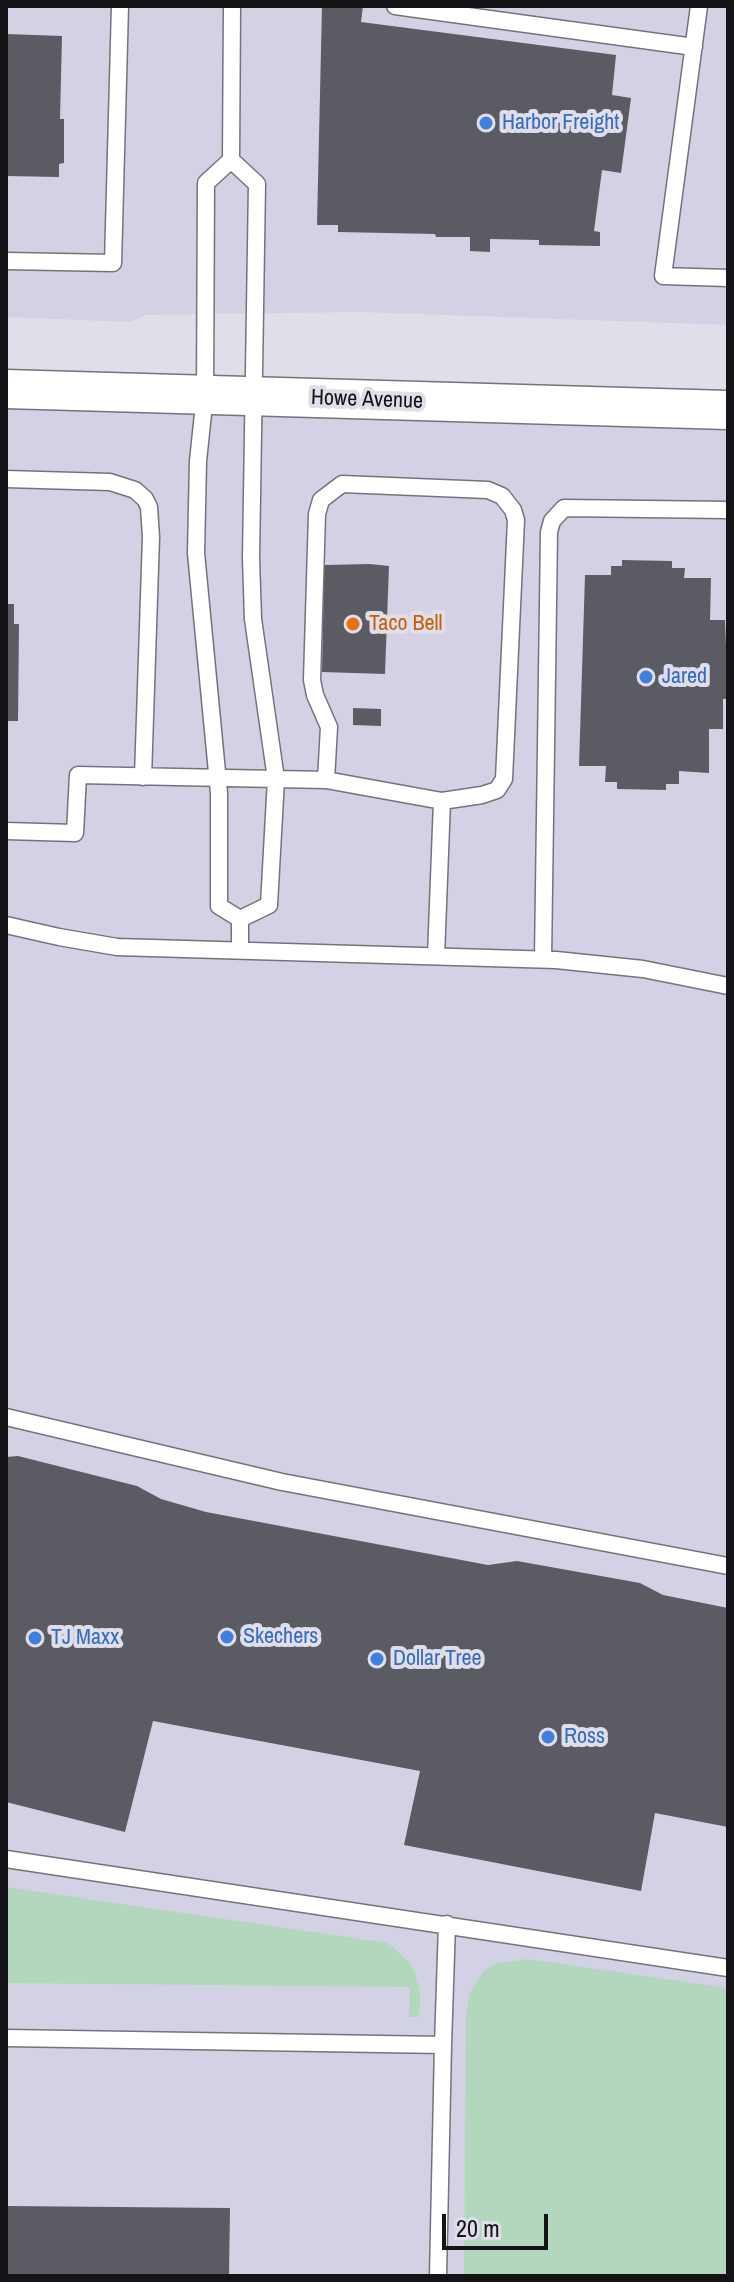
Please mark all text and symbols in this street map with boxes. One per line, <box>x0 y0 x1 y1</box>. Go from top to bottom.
place label: Harbor Freight <box>502 110 619 136</box>
marker: Harbor Freight <box>477 114 495 132</box>
street label: Howe Avenue <box>311 385 423 415</box>
place label: Taco Bell <box>369 611 443 637</box>
marker: Taco Bell <box>344 615 362 633</box>
place label: Jared <box>662 664 707 690</box>
marker: Jared <box>637 668 655 686</box>
place label: Skechers <box>243 1624 318 1650</box>
place label: TJ Maxx <box>51 1625 119 1651</box>
marker: Skechers <box>218 1628 236 1646</box>
marker: TJ Maxx <box>26 1629 44 1647</box>
place label: Dollar Tree <box>393 1646 482 1672</box>
marker: Dollar Tree <box>368 1650 386 1668</box>
place label: Ross <box>564 1724 605 1750</box>
marker: Ross <box>539 1728 557 1746</box>
scale bar <box>446 2198 552 2248</box>
text: 20 m <box>456 2212 500 2244</box>

